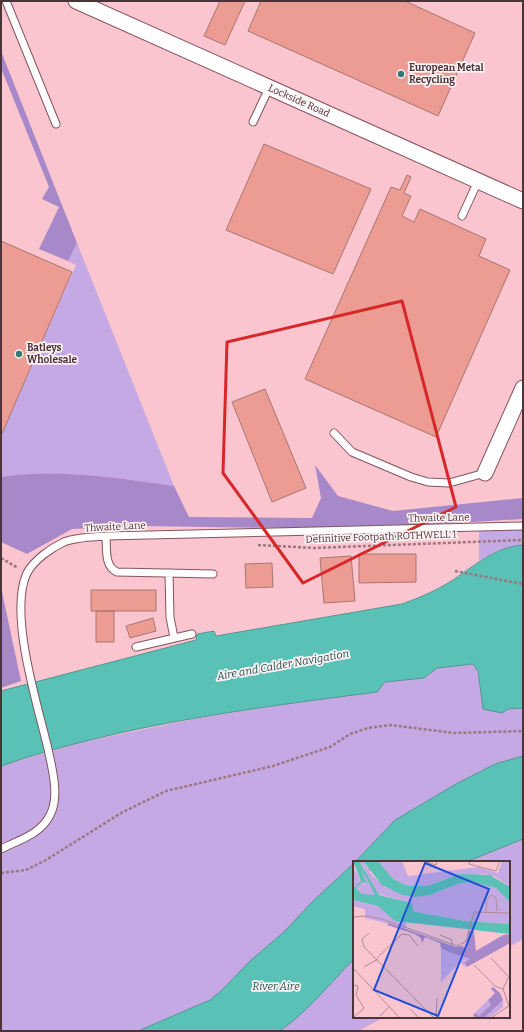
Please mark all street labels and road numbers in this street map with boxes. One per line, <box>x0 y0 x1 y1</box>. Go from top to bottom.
street label: Lockside Road <box>266 82 332 120</box>
street label: Thwaite Lane <box>408 511 470 525</box>
street label: Thwaite Lane <box>84 519 146 535</box>
street label: Definitive Footpath ROTHWELL 1 <box>305 528 457 546</box>

